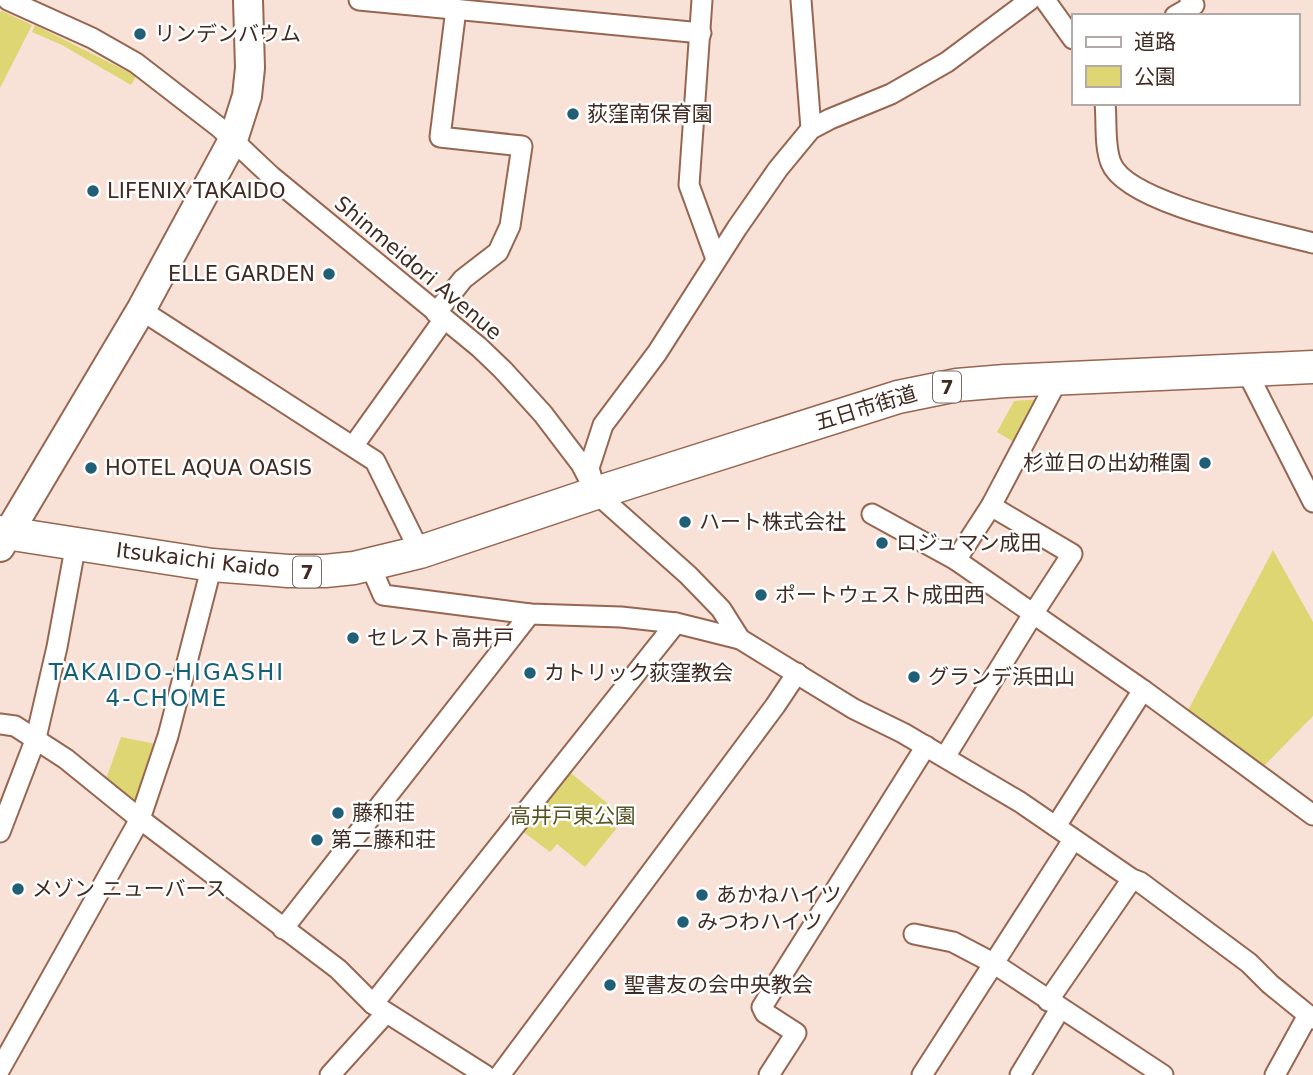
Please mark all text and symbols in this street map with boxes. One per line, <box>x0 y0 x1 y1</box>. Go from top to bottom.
legend <box>1072 14 1299 105</box>
place label: リンデンバウム <box>154 22 301 46</box>
marker: リンデンバウム <box>132 26 148 42</box>
text: 道路 <box>1134 30 1176 54</box>
text: 公園 <box>1134 65 1176 89</box>
place label: 荻窪南保育園 <box>587 102 713 126</box>
marker: 荻窪南保育園 <box>565 106 581 122</box>
place label: LIFENIX TAKAIDO <box>107 179 285 203</box>
marker: LIFENIX TAKAIDO <box>85 183 101 199</box>
street label: Shinmeidori Avenue <box>330 191 506 345</box>
place label: ELLE GARDEN <box>168 262 315 286</box>
marker: ELLE GARDEN <box>321 266 337 282</box>
road number: 7 <box>933 372 961 402</box>
street label: 五日市街道 <box>812 381 920 435</box>
place label: 杉並日の出幼稚園 <box>1023 451 1191 475</box>
marker: 杉並日の出幼稚園 <box>1197 455 1213 471</box>
place label: HOTEL AQUA OASIS <box>105 456 312 480</box>
marker: HOTEL AQUA OASIS <box>83 460 99 476</box>
place label: ハート株式会社 <box>699 510 846 534</box>
marker: ハート株式会社 <box>677 514 693 530</box>
place label: ロジュマン成田 <box>896 531 1042 555</box>
marker: ロジュマン成田 <box>874 535 890 551</box>
street label: Itsukaichi Kaido <box>115 538 281 582</box>
road number: 7 <box>293 556 321 587</box>
place label: ポートウェスト成田西 <box>775 583 985 607</box>
marker: ポートウェスト成田西 <box>753 587 769 603</box>
place label: セレスト高井戸 <box>367 626 514 650</box>
marker: セレスト高井戸 <box>345 630 361 646</box>
district label: TAKAIDO-HIGASHI 4-CHOME <box>48 659 285 711</box>
place label: カトリック荻窪教会 <box>544 661 733 685</box>
marker: カトリック荻窪教会 <box>522 665 538 681</box>
place label: グランデ浜田山 <box>928 665 1075 689</box>
marker: グランデ浜田山 <box>906 669 922 685</box>
place label: 藤和荘 <box>352 801 415 825</box>
park label: 高井戸東公園 <box>510 804 636 828</box>
marker: 藤和荘 <box>330 805 346 821</box>
place label: 第二藤和荘 <box>331 828 436 852</box>
marker: 第二藤和荘 <box>309 832 325 848</box>
place label: メゾン ニューバース <box>32 877 226 901</box>
marker: メゾン ニューバース <box>10 881 26 897</box>
place label: あかねハイツ <box>716 883 842 907</box>
marker: あかねハイツ <box>694 887 710 903</box>
place label: みつわハイツ <box>697 910 823 934</box>
marker: みつわハイツ <box>675 914 691 930</box>
place label: 聖書友の会中央教会 <box>624 973 813 997</box>
marker: 聖書友の会中央教会 <box>602 977 618 993</box>

